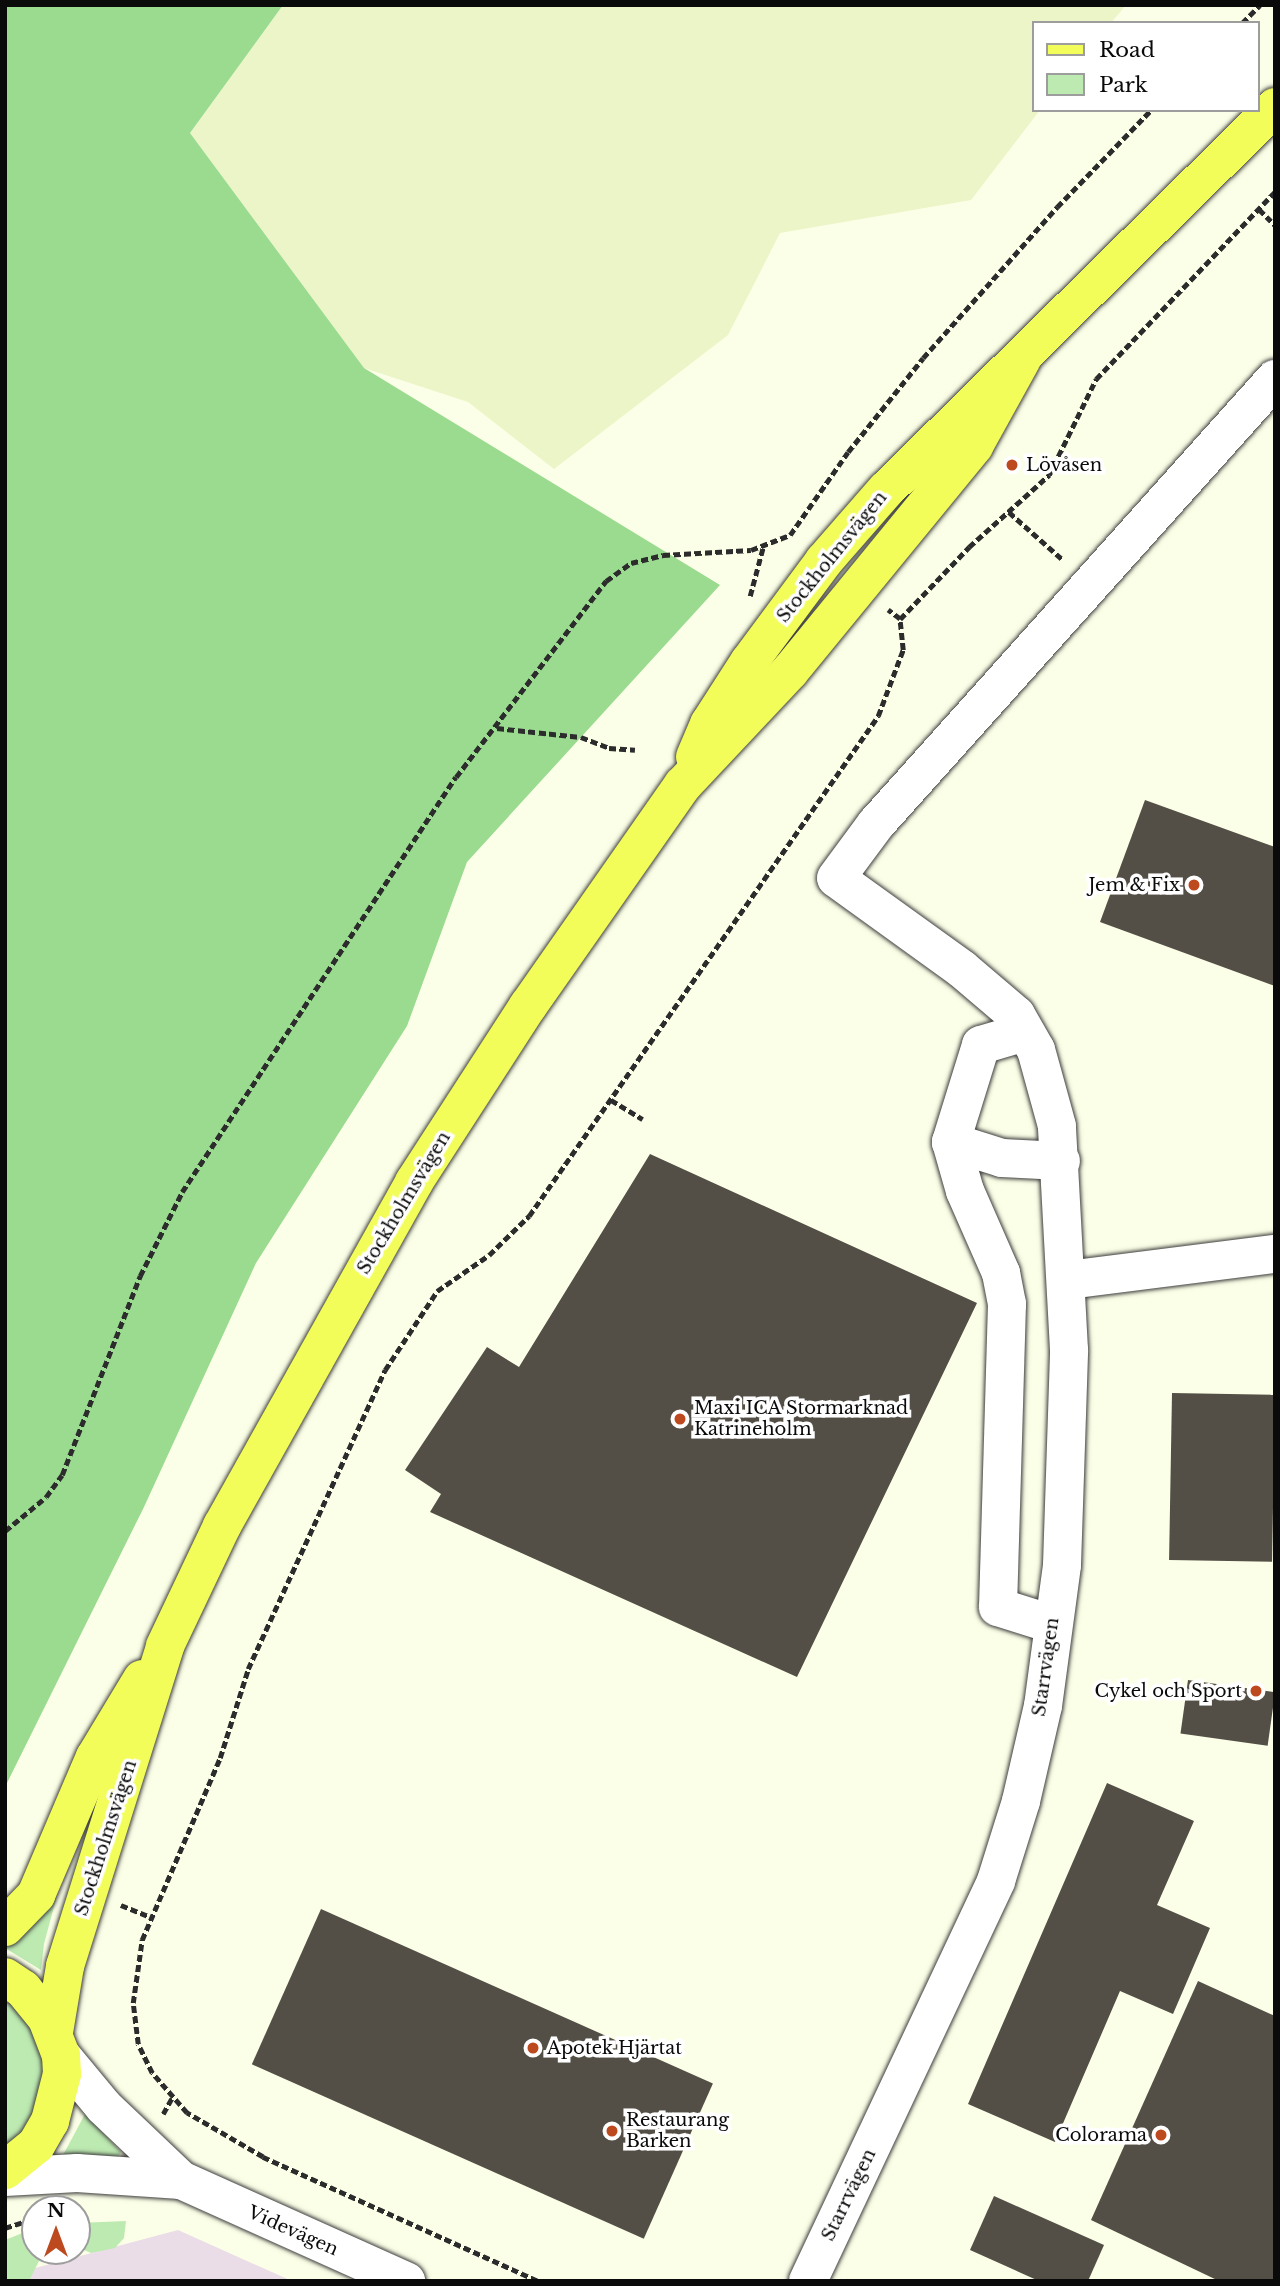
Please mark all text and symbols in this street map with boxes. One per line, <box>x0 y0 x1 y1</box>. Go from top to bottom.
legend <box>1032 21 1259 112</box>
text: Road <box>1099 37 1155 63</box>
text: Park <box>1099 72 1148 98</box>
place label: Lövåsen <box>1026 454 1102 476</box>
marker: Lövåsen <box>1004 457 1020 473</box>
street label: Stockholmsvägen <box>773 487 891 627</box>
place label: Jem & Fix <box>1088 874 1180 896</box>
marker: Jem & Fix <box>1186 877 1202 893</box>
street label: Stockholmsvägen <box>353 1128 455 1278</box>
place label: Maxi ICA Stormarknad Katrineholm <box>694 1398 909 1440</box>
marker: Maxi ICA Stormarknad Katrineholm <box>672 1411 688 1427</box>
street label: Starrvägen <box>1028 1616 1064 1718</box>
place label: Cykel och Sport <box>1095 1680 1242 1702</box>
marker: Cykel och Sport <box>1248 1683 1264 1699</box>
street label: Stockholmsvägen <box>71 1757 141 1919</box>
place label: Apotek Hjärtat <box>547 2037 682 2059</box>
marker: Apotek Hjärtat <box>525 2040 541 2056</box>
place label: Restaurang Barken <box>626 2110 729 2152</box>
marker: Restaurang Barken <box>604 2123 620 2139</box>
place label: Colorama <box>1055 2124 1147 2146</box>
marker: Colorama <box>1153 2127 1169 2143</box>
street label: Starrvägen <box>817 2145 881 2245</box>
north arrow <box>21 2195 91 2265</box>
text: N <box>47 2199 65 2222</box>
street label: Videvägen <box>245 2202 341 2260</box>

